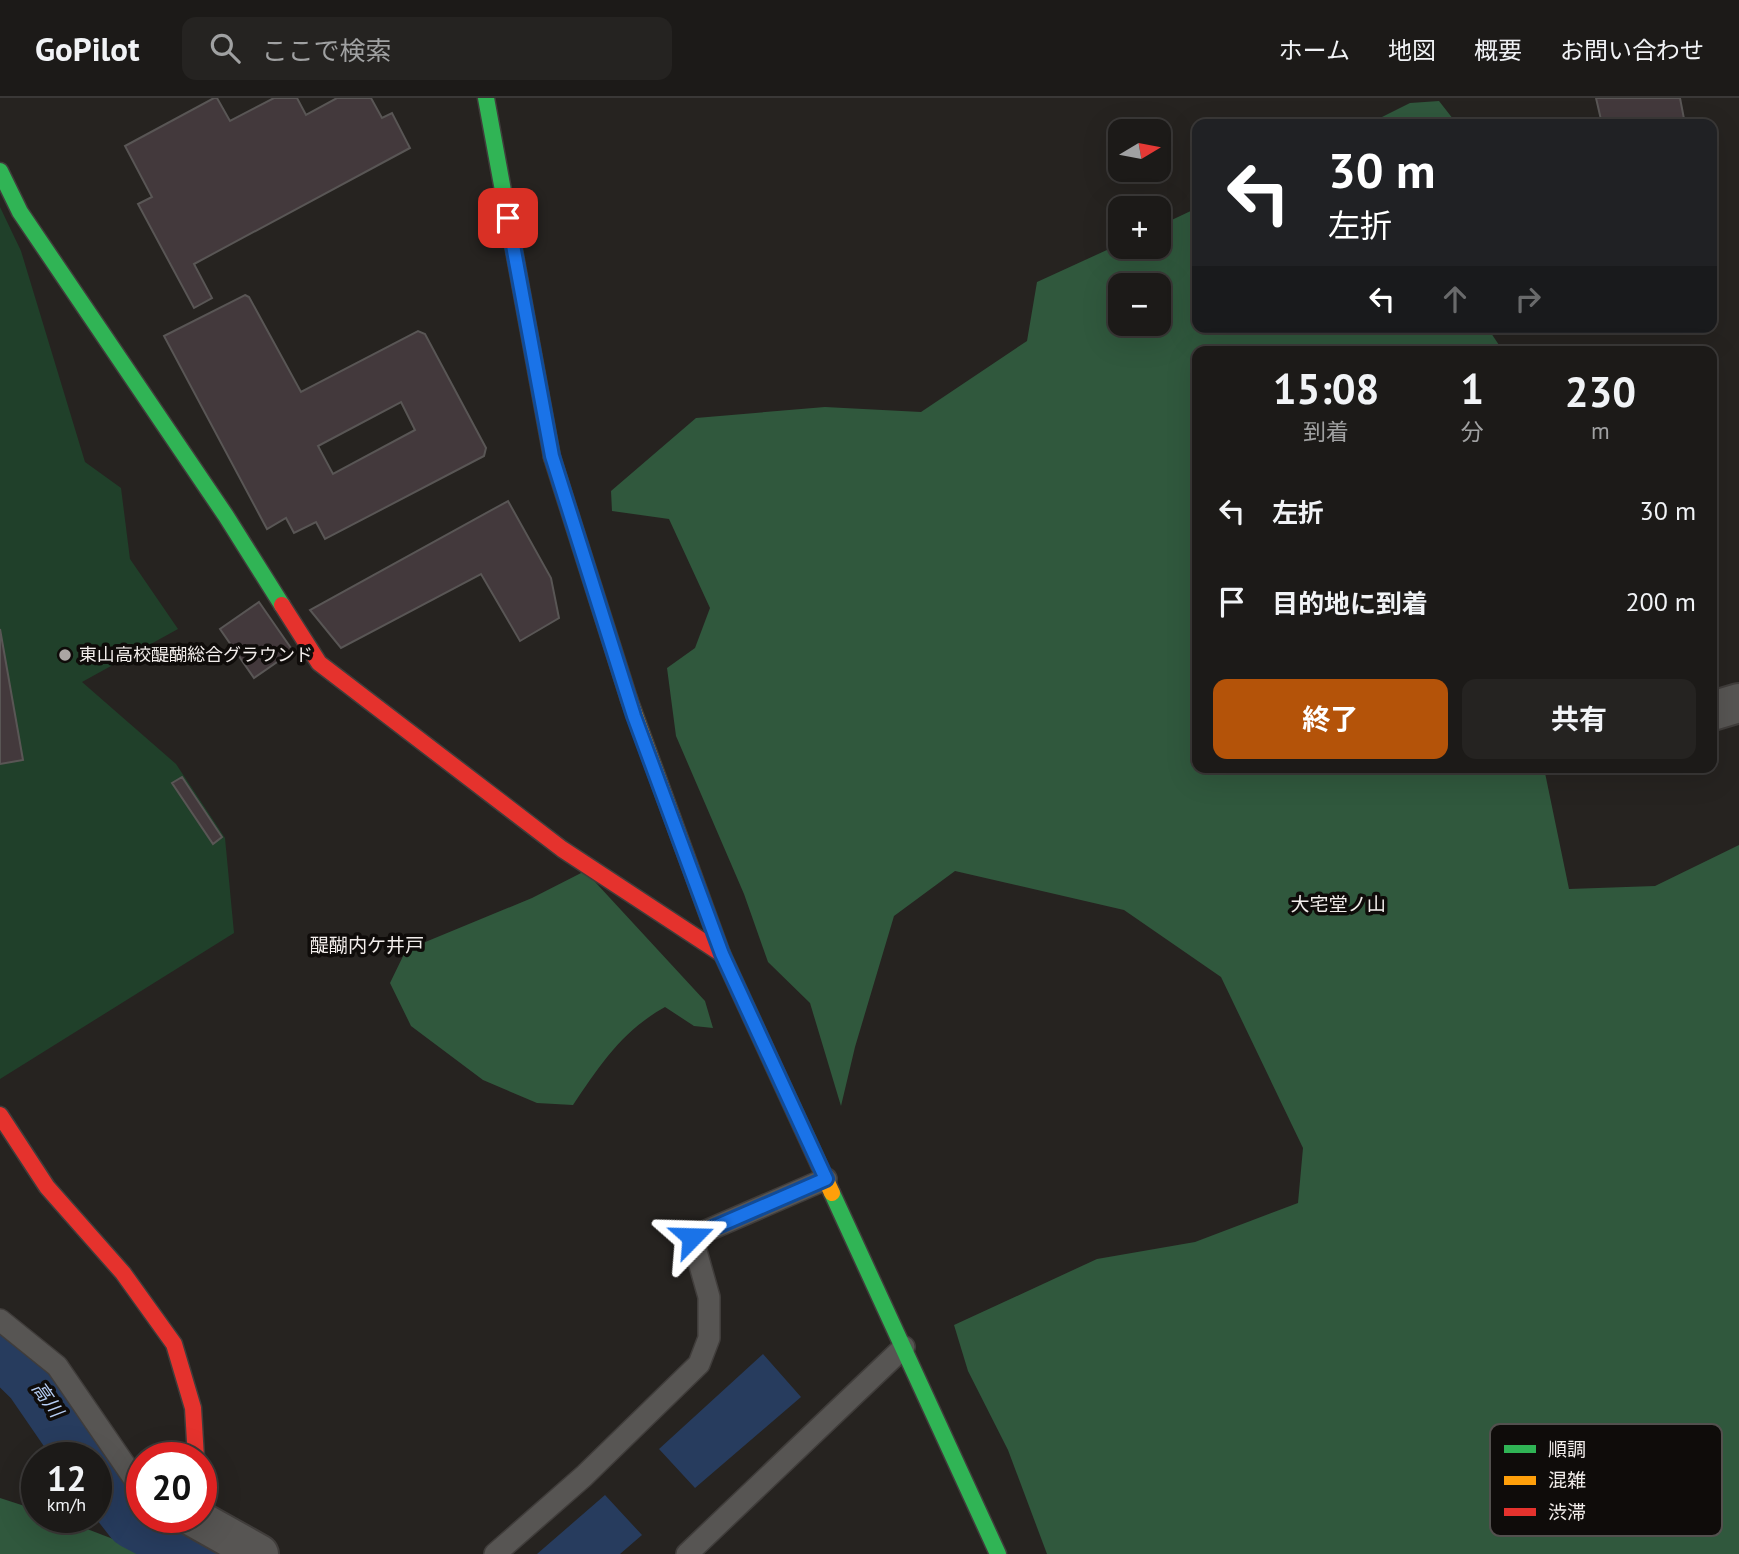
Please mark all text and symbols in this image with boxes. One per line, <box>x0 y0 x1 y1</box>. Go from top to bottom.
search box <box>182 17 672 80</box>
text: GoPilot <box>35 27 140 70</box>
icon: search <box>206 29 244 67</box>
text: ここで検索 <box>262 34 392 67</box>
text: ホーム <box>1279 35 1350 66</box>
text: 地図 <box>1388 35 1436 66</box>
text: 概要 <box>1474 35 1522 66</box>
text: お問い合わせ <box>1560 35 1704 66</box>
north arrow <box>1108 119 1171 182</box>
map controls <box>1108 119 1171 336</box>
text: 30 m <box>1328 138 1435 202</box>
icon: left <box>1213 147 1304 238</box>
pin <box>478 188 538 248</box>
button: + <box>1108 196 1171 259</box>
icon: arrive <box>489 199 527 237</box>
text: 左折 <box>1328 204 1392 246</box>
button: − <box>1108 273 1171 336</box>
icon: left <box>1363 280 1401 318</box>
icon: ahead <box>1436 280 1474 318</box>
icon: right <box>1509 280 1547 318</box>
text: 15:08 <box>1273 361 1379 416</box>
text: 1 <box>1460 361 1484 416</box>
text: 230 <box>1565 364 1636 419</box>
text: m <box>1591 416 1610 445</box>
text: 到着 <box>1303 417 1349 446</box>
text: 分 <box>1461 417 1484 446</box>
icon: left <box>1213 492 1251 530</box>
text: 30 m <box>1640 494 1696 527</box>
text: 左折 <box>1272 496 1324 529</box>
icon: arrive <box>1213 583 1251 621</box>
text: 200 m <box>1625 585 1696 618</box>
text: 目的地に到着 <box>1272 587 1428 620</box>
place label: 東山高校醍醐総合グラウンド <box>79 643 313 666</box>
marker: 東山高校醍醐総合グラウンド <box>57 647 73 663</box>
button: 終了 <box>1213 679 1448 759</box>
button: 共有 <box>1462 679 1696 759</box>
district label: 大宅堂ノ山 <box>1290 892 1386 916</box>
district label: 醍醐内ケ井戸 <box>310 933 424 957</box>
position arrow <box>655 1200 729 1274</box>
water label: 高川 <box>27 1377 70 1423</box>
legend <box>1490 1424 1722 1536</box>
text: 順調 <box>1548 1437 1586 1461</box>
speed limit sign: 20 <box>126 1442 217 1533</box>
text: 12 <box>47 1455 86 1501</box>
text: 混雑 <box>1548 1468 1586 1492</box>
text: km/h <box>47 1493 86 1516</box>
text: 渋滞 <box>1548 1500 1586 1524</box>

